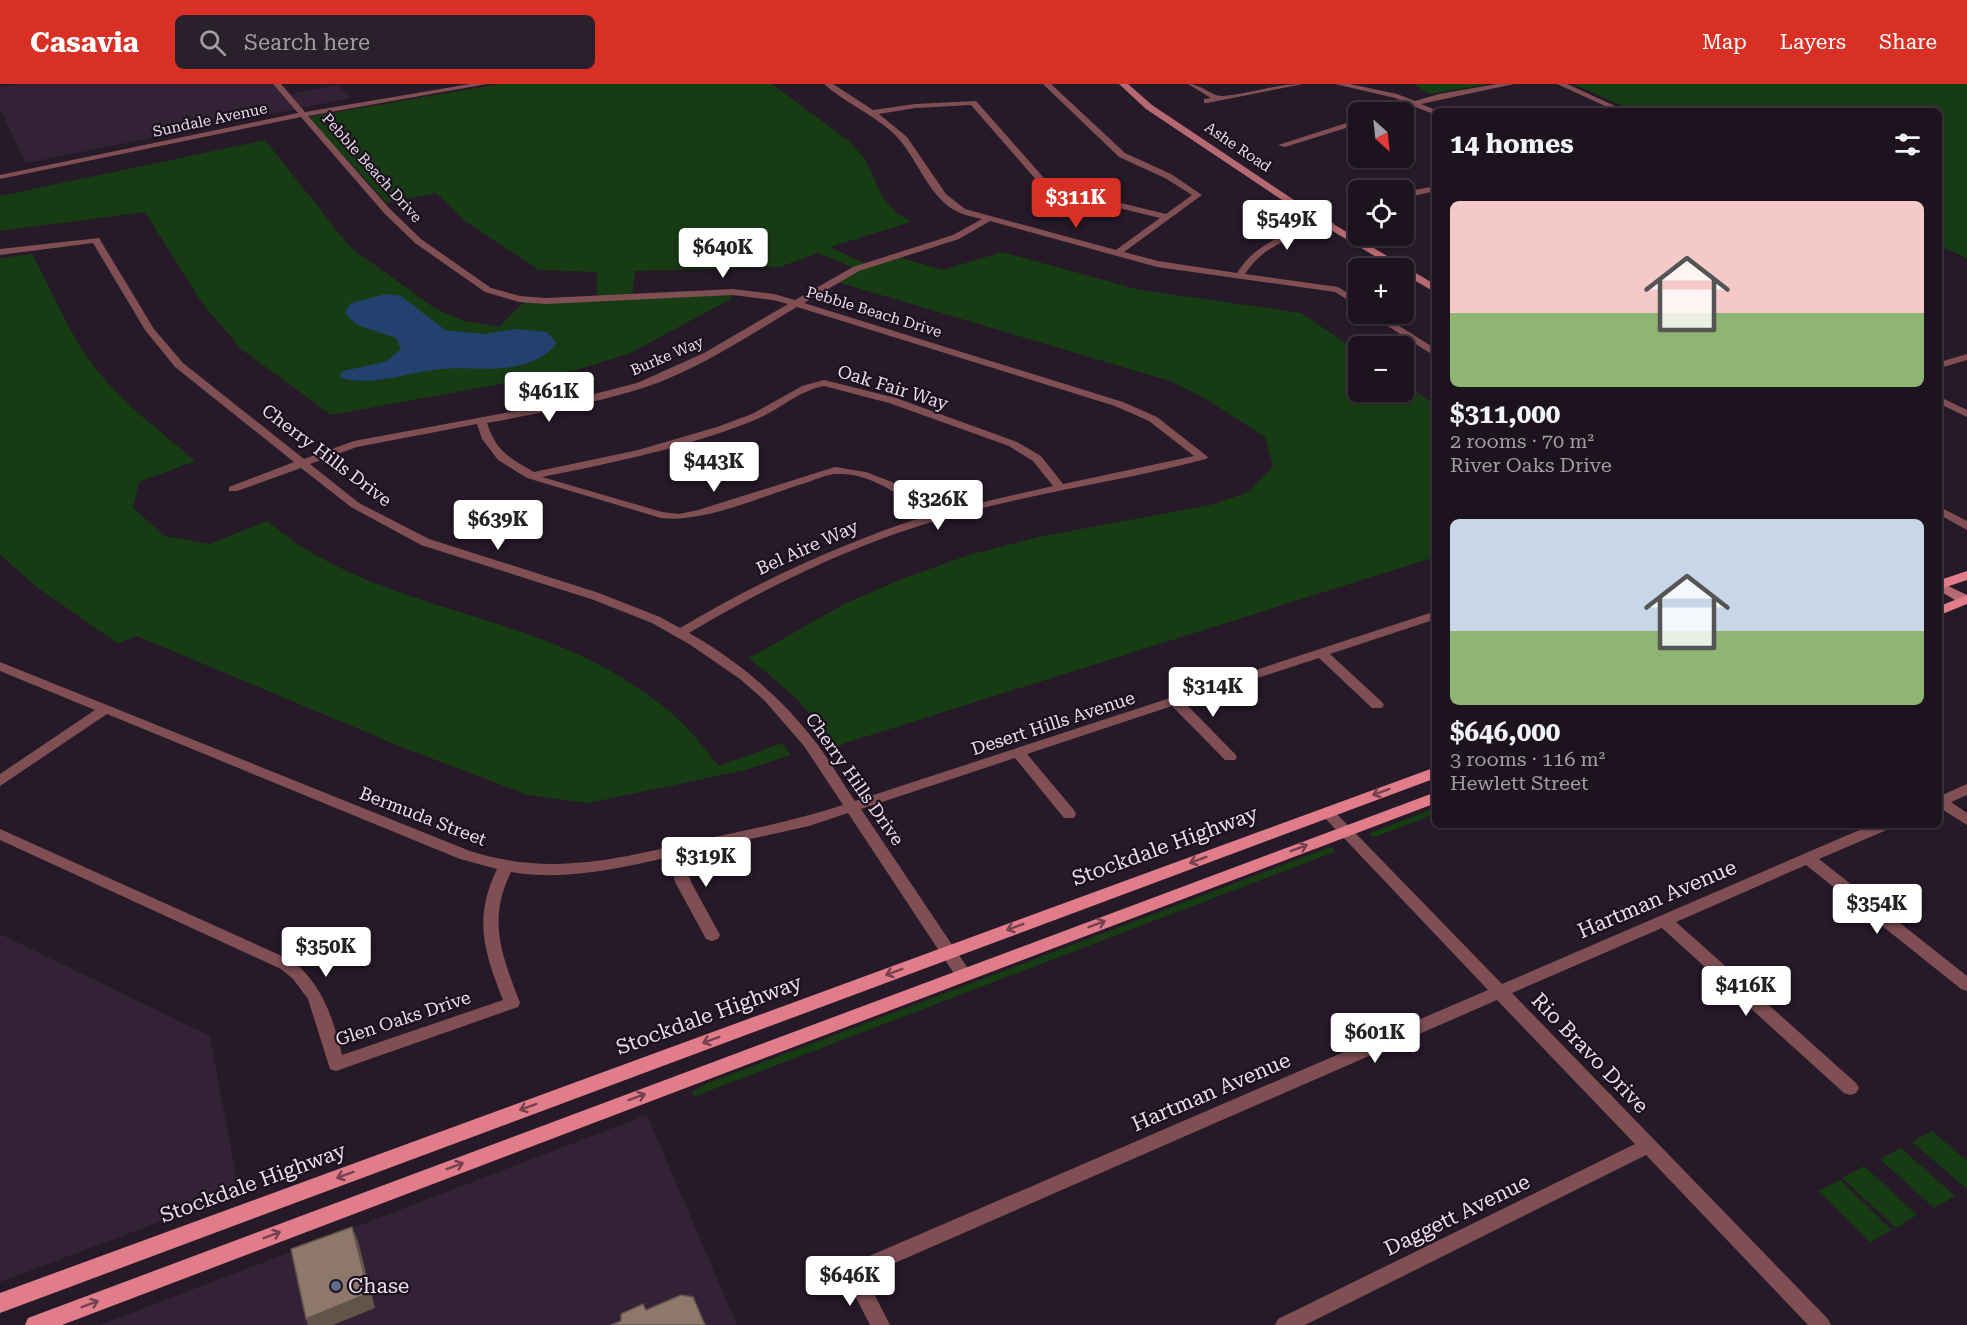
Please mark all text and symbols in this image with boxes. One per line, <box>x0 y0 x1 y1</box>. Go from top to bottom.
search box <box>175 15 595 69</box>
text: Casavia <box>30 26 139 59</box>
icon: search <box>196 26 229 59</box>
text: Search here <box>244 30 370 55</box>
text: Map <box>1702 30 1747 54</box>
text: Layers <box>1780 30 1846 54</box>
text: Share <box>1879 30 1937 54</box>
street label: Sundale Avenue <box>151 99 269 141</box>
north arrow <box>1348 102 1414 168</box>
map controls <box>1348 102 1414 402</box>
street label: Pebble Beach Drive <box>318 110 426 226</box>
street label: Ashe Road <box>1201 118 1275 176</box>
icon: filters <box>1891 128 1924 161</box>
text: 14 homes <box>1450 129 1574 159</box>
pin: $311K <box>1034 178 1118 229</box>
button: locate <box>1348 180 1414 246</box>
text: $311K <box>1046 185 1106 209</box>
pin: $549K <box>1245 200 1329 251</box>
text: $549K <box>1257 207 1317 231</box>
pin: $640K <box>681 228 765 279</box>
text: $640K <box>693 235 753 259</box>
icon: home <box>1633 240 1741 348</box>
button: + <box>1348 258 1414 324</box>
street label: Pebble Beach Drive <box>804 283 944 341</box>
street label: Burke Way <box>628 332 706 379</box>
button: − <box>1348 336 1414 402</box>
street label: Oak Fair Way <box>835 360 951 414</box>
pin: $461K <box>507 372 591 423</box>
text: $461K <box>519 379 579 403</box>
street label: Cherry Hills Drive <box>258 399 396 511</box>
text: $311,000 <box>1450 399 1560 429</box>
text: 2 rooms · 70 m² <box>1450 429 1594 453</box>
pin: $443K <box>672 442 756 493</box>
text: $443K <box>684 449 744 473</box>
text: River Oaks Drive <box>1450 453 1612 477</box>
pin: $326K <box>896 480 980 531</box>
text: $326K <box>908 487 968 511</box>
pin: $639K <box>456 500 540 551</box>
text: $639K <box>468 507 528 531</box>
street label: Bel Aire Way <box>753 515 862 579</box>
icon: home <box>1633 558 1741 666</box>
pin: $314K <box>1171 667 1255 718</box>
text: $314K <box>1183 674 1243 698</box>
street label: Desert Hills Avenue <box>969 687 1138 759</box>
street label: Cherry Hills Drive <box>801 709 909 849</box>
text: $646,000 <box>1450 717 1560 747</box>
text: 3 rooms · 116 m² <box>1450 747 1605 771</box>
text: Hewlett Street <box>1450 771 1588 795</box>
street label: Bermuda Street <box>357 782 490 850</box>
one-way arrow <box>1372 787 1390 798</box>
street label: Stockdale Highway <box>1069 801 1262 891</box>
pin: $319K <box>664 837 748 888</box>
one-way arrow <box>1289 842 1308 853</box>
text: $319K <box>676 844 736 868</box>
one-way arrow <box>1189 855 1208 866</box>
street label: Hartman Avenue <box>1574 855 1740 943</box>
pin: $354K <box>1835 884 1919 935</box>
text: $354K <box>1847 891 1907 915</box>
one-way arrow <box>1087 918 1106 929</box>
one-way arrow <box>1006 923 1025 934</box>
pin: $350K <box>284 927 368 978</box>
text: $350K <box>296 934 356 958</box>
pin: $416K <box>1704 966 1788 1017</box>
one-way arrow <box>885 967 903 978</box>
street label: Stockdale Highway <box>613 970 806 1060</box>
text: $416K <box>1716 973 1776 997</box>
street label: Glen Oaks Drive <box>333 986 473 1050</box>
street label: Rio Bravo Drive <box>1527 988 1653 1118</box>
pin: $601K <box>1333 1013 1417 1064</box>
text: $601K <box>1345 1020 1405 1044</box>
one-way arrow <box>702 1035 721 1046</box>
street label: Hartman Avenue <box>1128 1048 1294 1136</box>
one-way arrow <box>628 1091 646 1102</box>
one-way arrow <box>519 1103 538 1114</box>
street label: Stockdale Highway <box>157 1138 350 1228</box>
one-way arrow <box>445 1160 464 1171</box>
street label: Daggett Avenue <box>1380 1169 1534 1261</box>
one-way arrow <box>336 1170 355 1181</box>
one-way arrow <box>263 1228 281 1239</box>
pin: $646K <box>808 1256 892 1307</box>
text: $646K <box>820 1263 880 1287</box>
place label: Chase <box>348 1274 409 1298</box>
marker: Chase <box>329 1279 343 1293</box>
one-way arrow <box>80 1298 99 1309</box>

